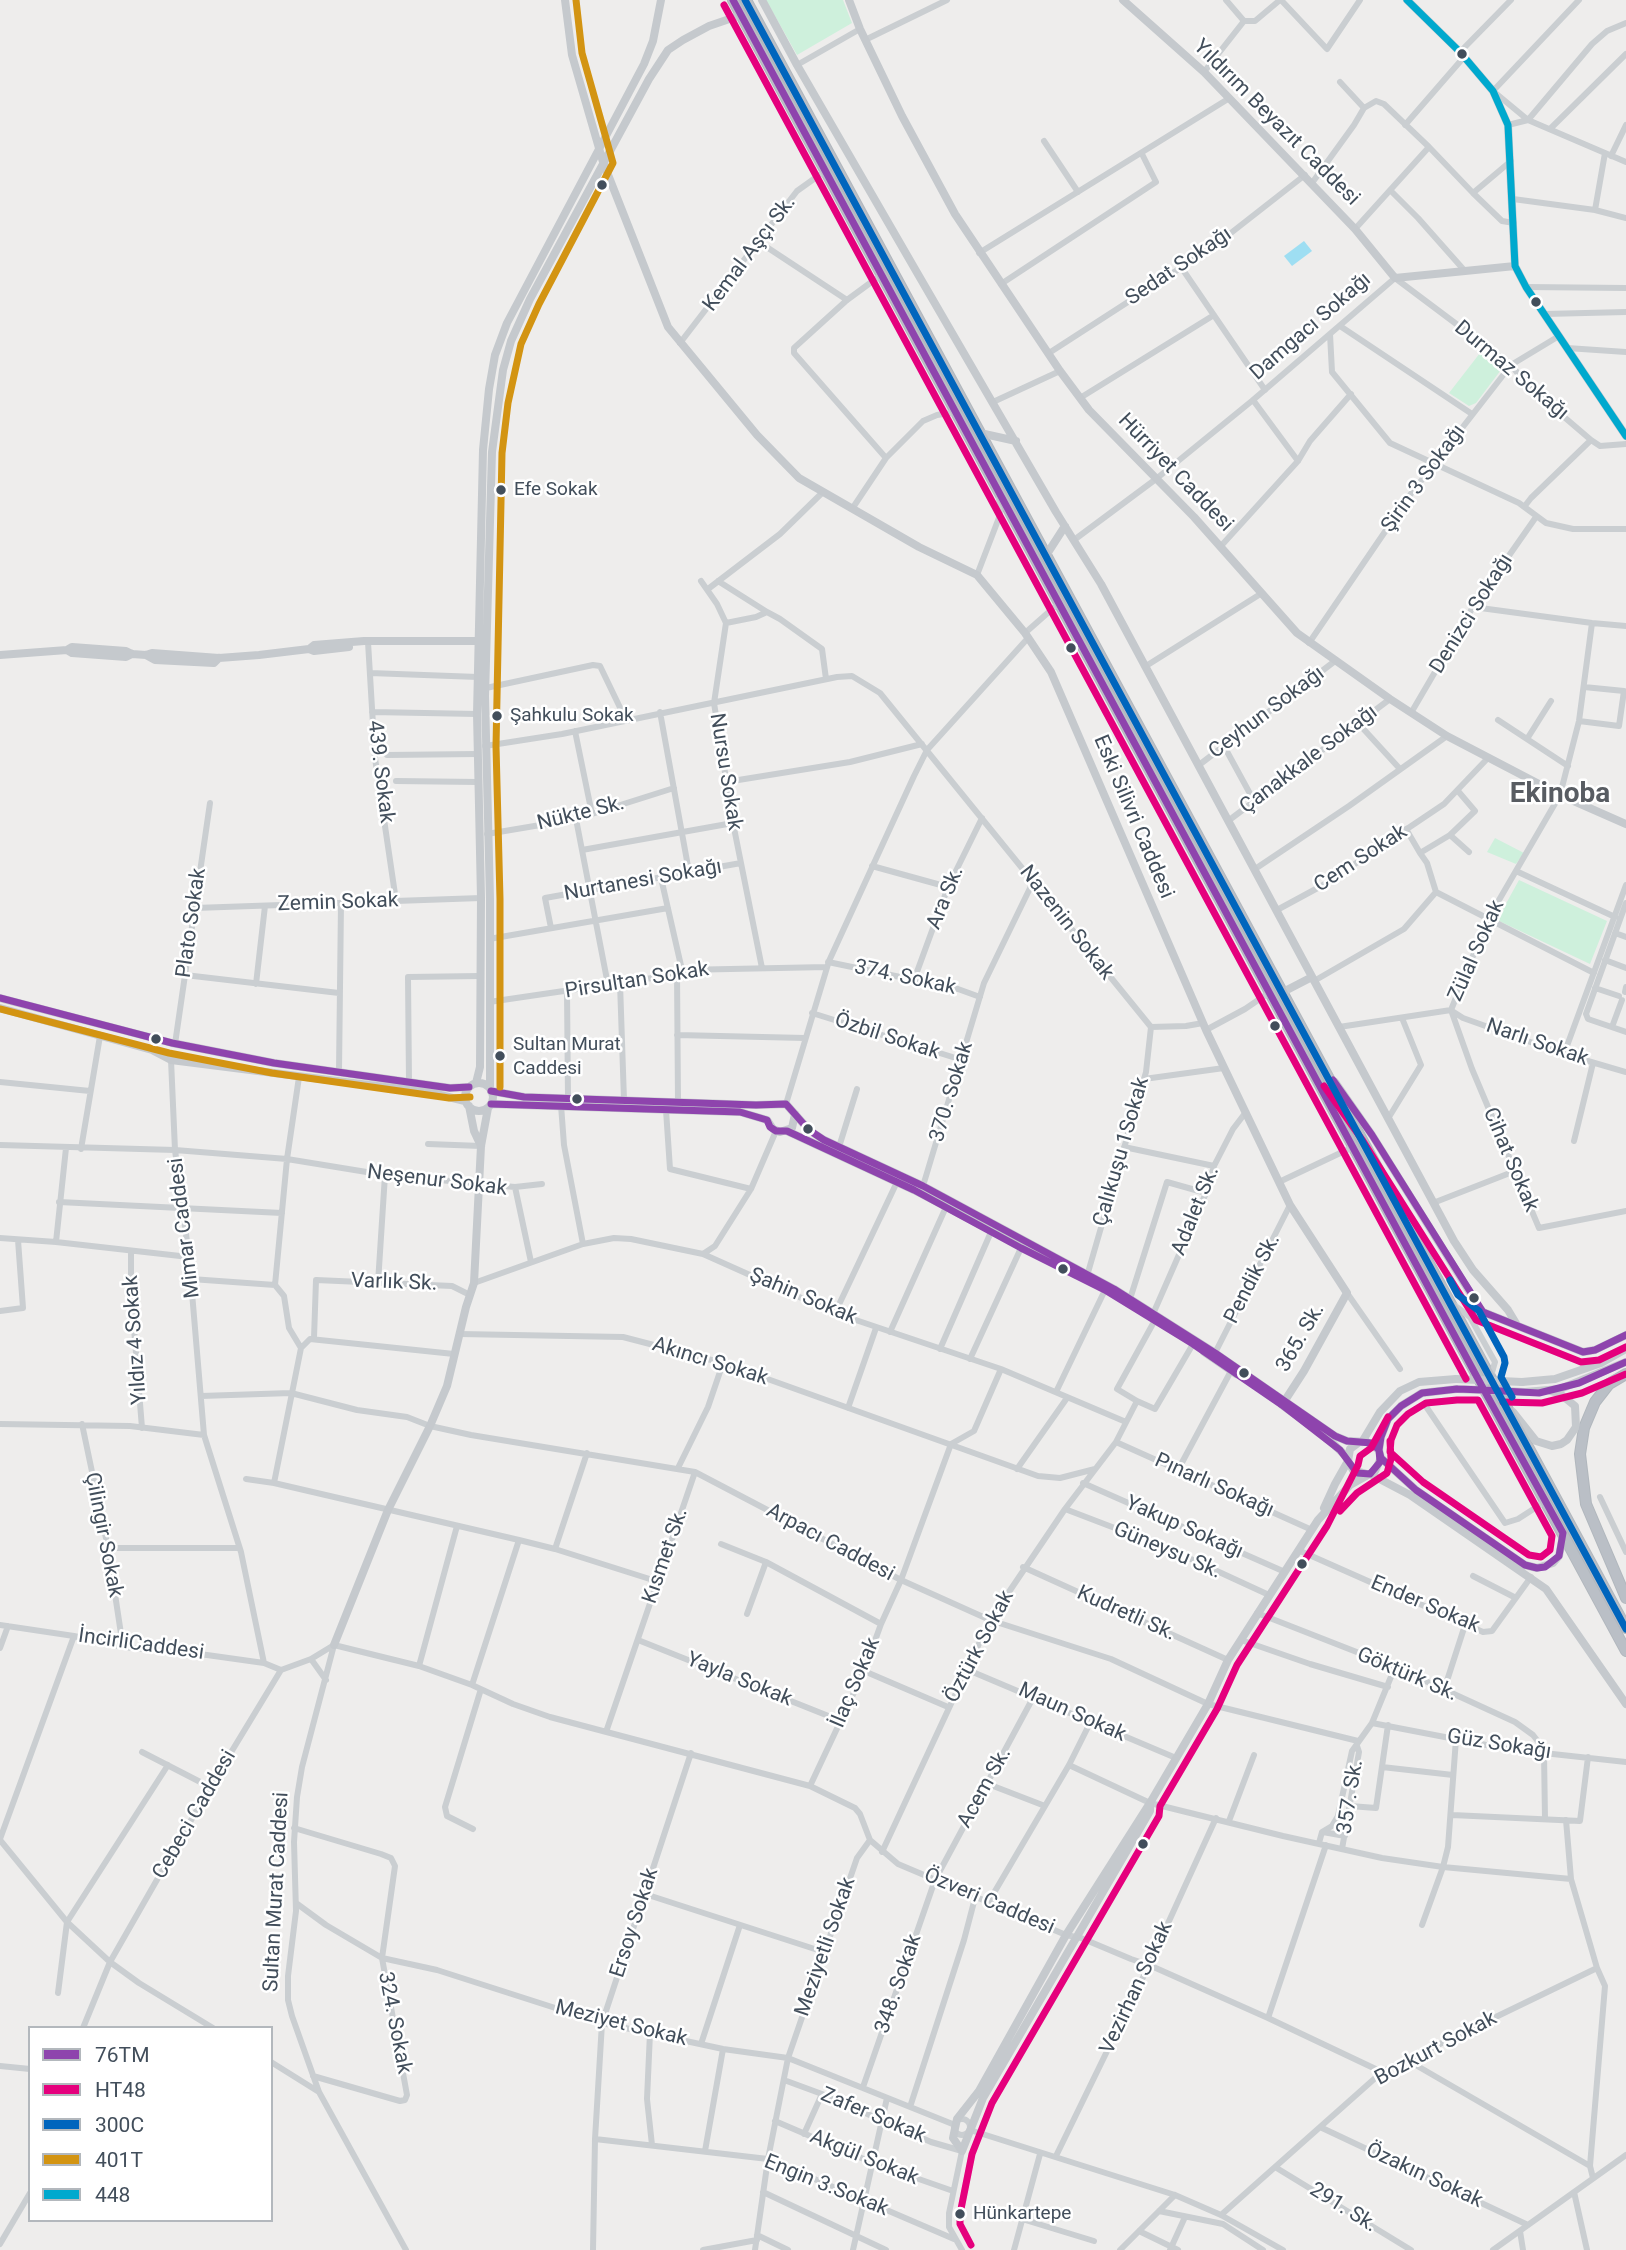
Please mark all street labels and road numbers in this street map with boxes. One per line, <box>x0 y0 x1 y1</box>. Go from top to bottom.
street label: Yıldırım Beyazıt Caddesi <box>1188 35 1364 211</box>
street label: Kemal Aşçı Sk. <box>698 191 802 317</box>
street label: Sedat Sokağı <box>1121 222 1237 312</box>
street label: Damgacı Sokağı <box>1245 268 1377 386</box>
street label: Durmaz Sokağı <box>1449 316 1573 426</box>
street label: Hürriyet Caddesi <box>1112 409 1238 537</box>
street label: Şirin 3 Sokağı <box>1376 420 1472 538</box>
street label: Denizci Sokağı <box>1425 549 1519 679</box>
street label: Ceyhun Sokağı <box>1204 661 1330 765</box>
street label: Çanakkale Sokağı <box>1235 700 1383 820</box>
street label: Nursu Sokak <box>703 712 747 832</box>
street label: 439. Sokak <box>361 719 399 825</box>
street label: Eski Silivri Caddesi <box>1087 732 1179 902</box>
street label: Nükte Sk. <box>535 791 627 837</box>
street label: Cem Sokak <box>1310 820 1412 898</box>
street label: Nurtanesi Sokağı <box>562 855 724 907</box>
street label: Nazenin Sokak <box>1013 861 1119 985</box>
street label: Ara Sk. <box>922 863 970 933</box>
street label: Plato Sokak <box>172 866 212 980</box>
street label: Zemin Sokak <box>277 888 399 918</box>
street label: Zülal Sokak <box>1444 897 1510 1005</box>
street label: 374. Sokak <box>852 955 958 1001</box>
street label: Pirsultan Sokak <box>563 957 711 1005</box>
street label: Özbil Sokak <box>831 1008 943 1066</box>
street label: Narlı Sokak <box>1483 1014 1591 1072</box>
street label: 370. Sokak <box>925 1039 979 1145</box>
street label: Çalıkuşu 1Sokak <box>1089 1074 1155 1230</box>
street label: Cihat Sokak <box>1477 1104 1543 1216</box>
street label: Mimar Caddesi <box>164 1156 206 1300</box>
street label: Neşenur Sokak <box>366 1160 508 1202</box>
street label: Adalet Sk. <box>1167 1163 1225 1259</box>
street label: Pendik Sk. <box>1220 1230 1286 1328</box>
street label: Şahin Sokak <box>745 1263 861 1331</box>
street label: Varlık Sk. <box>350 1269 438 1297</box>
street label: Yıldız 4 Sokak <box>119 1274 153 1406</box>
street label: 365. Sk. <box>1271 1299 1331 1377</box>
street label: Akıncı Sokak <box>649 1332 771 1392</box>
street label: Pınarlı Sokağı <box>1151 1449 1277 1523</box>
street label: Çilingir Sokak <box>79 1470 127 1600</box>
street label: Yakup Sokağı <box>1121 1491 1247 1565</box>
street label: Arpacı Caddesi <box>762 1499 898 1587</box>
street label: Kısmet Sk. <box>638 1505 694 1607</box>
street label: Güneysu Sk. <box>1109 1517 1225 1585</box>
street label: Ender Sokak <box>1367 1571 1483 1639</box>
street label: Kudretli Sk. <box>1073 1581 1179 1647</box>
street label: Öztürk Sokak <box>940 1587 1020 1707</box>
street label: İncirliCaddesi <box>77 1624 205 1666</box>
street label: İlaç Sokak <box>826 1634 886 1732</box>
street label: Göktürk Sk. <box>1353 1642 1461 1708</box>
street label: Yayla Sokak <box>682 1647 796 1713</box>
street label: Maun Sokak <box>1014 1678 1130 1748</box>
street label: Güz Sokağı <box>1445 1724 1553 1766</box>
street label: Acem Sk. <box>953 1743 1017 1833</box>
street label: Cebeci Caddesi <box>148 1746 242 1884</box>
street label: 357. Sk. <box>1333 1758 1369 1836</box>
street label: Sultan Murat Caddesi <box>259 1791 295 1993</box>
street label: Özveri Caddesi <box>920 1863 1058 1941</box>
street label: Ersoy Sokak <box>605 1865 665 1981</box>
street label: Meziyetli Sokak <box>790 1874 862 2020</box>
street label: Vezirhan Sokak <box>1095 1918 1179 2058</box>
street label: 348. Sokak <box>870 1931 928 2037</box>
street label: 324. Sokak <box>372 1970 416 2076</box>
street label: Meziyet Sokak <box>552 1995 690 2053</box>
street label: Bozkurt Sokak <box>1371 2006 1501 2092</box>
street label: Zafer Sokak <box>817 2083 929 2149</box>
street label: Akgül Sokak <box>806 2125 922 2191</box>
street label: Özakın Sokak <box>1362 2138 1486 2214</box>
street label: Engin 3.Sokak <box>760 2150 892 2222</box>
street label: 291. Sk. <box>1305 2177 1381 2239</box>

